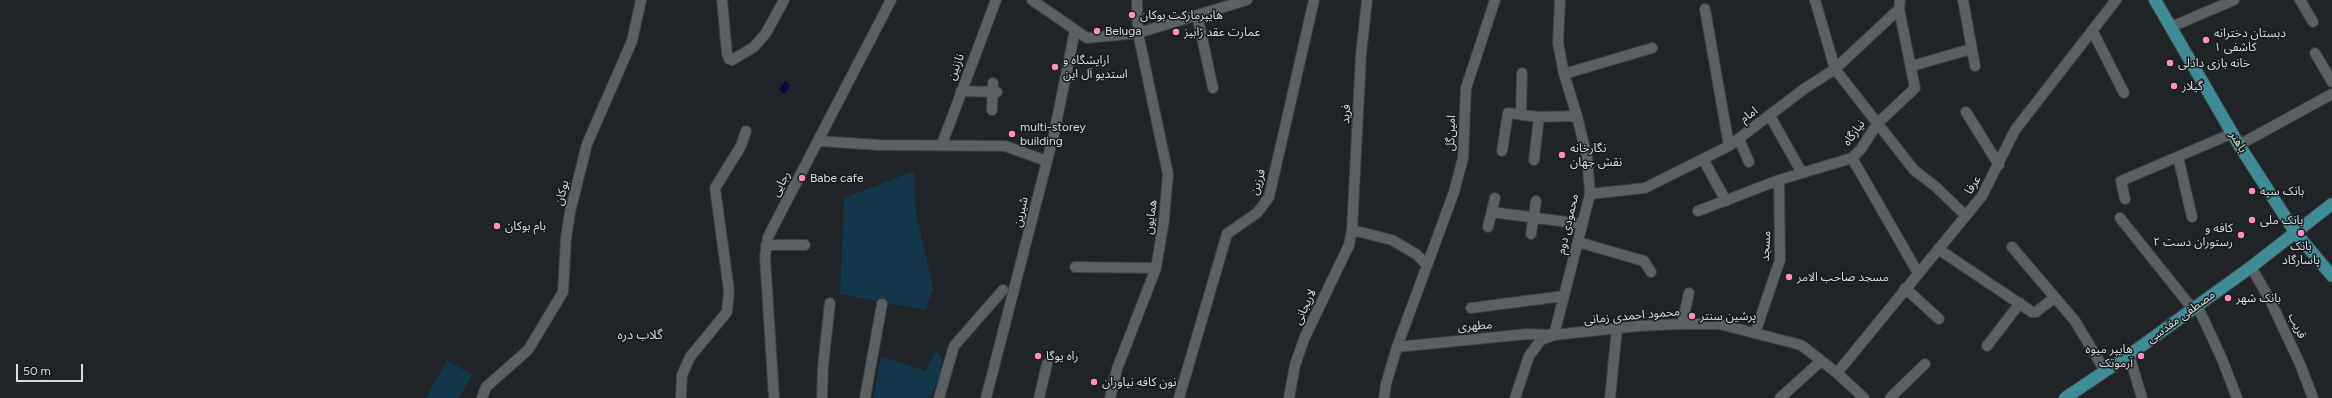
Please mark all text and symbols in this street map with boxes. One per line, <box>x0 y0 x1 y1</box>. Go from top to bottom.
place label: هایپرمارکت بوکان <box>1140 8 1223 22</box>
marker: هایپرمارکت بوکان <box>1127 10 1137 20</box>
place label: Beluga <box>1105 24 1141 38</box>
place label: عمارت عقد ژابیز <box>1184 25 1260 39</box>
marker: Beluga <box>1092 26 1102 36</box>
place label: دبستان دخترانه کاشفی ۱ <box>2214 26 2286 54</box>
marker: عمارت عقد ژابیز <box>1171 27 1181 37</box>
marker: دبستان دخترانه کاشفی ۱ <box>2201 35 2211 45</box>
street label: نازنین <box>944 52 968 82</box>
place label: ارایشگاه و استدیو آل این <box>1063 53 1128 81</box>
place label: خانه بازی دادلی <box>2178 56 2250 70</box>
marker: خانه بازی دادلی <box>2165 58 2175 68</box>
marker: ارایشگاه و استدیو آل این <box>1050 62 1060 72</box>
place label: گیلار <box>2182 79 2203 93</box>
marker: گیلار <box>2169 81 2179 91</box>
street label: فرید <box>1338 104 1354 124</box>
street label: امام <box>1737 104 1761 126</box>
street label: امین‌گل <box>1443 115 1459 151</box>
street label: نیازگاه <box>1840 117 1868 149</box>
place label: multi-storey building <box>1020 120 1086 148</box>
marker: multi-storey building <box>1007 129 1017 139</box>
street label: باهنر <box>2226 129 2250 155</box>
place label: نگارخانه نقش جهان <box>1570 141 1622 169</box>
marker: نگارخانه نقش جهان <box>1557 150 1567 160</box>
street label: فرزین <box>1247 167 1269 197</box>
street label: رجایی <box>768 169 794 199</box>
place label: Babe cafe <box>810 171 864 185</box>
marker: Babe cafe <box>797 173 807 183</box>
street label: عرفا <box>1962 173 1984 197</box>
street label: بوکان <box>552 179 572 207</box>
place label: بانک سپه <box>2260 184 2304 198</box>
marker: بانک سپه <box>2247 186 2257 196</box>
street label: محمودی دوم <box>1554 193 1582 255</box>
street label: شیرین <box>1011 195 1031 229</box>
street label: همایون <box>1142 199 1160 235</box>
place label: بانک ملی <box>2260 213 2303 227</box>
marker: بانک ملی <box>2247 215 2257 225</box>
place label: بام بوکان <box>505 219 546 233</box>
marker: بام بوکان <box>492 221 502 231</box>
place label: کافه و رستوران دست ۲ <box>2153 221 2233 249</box>
marker: بانک پاسارگاد <box>2296 228 2306 238</box>
street label: مسجد <box>1758 230 1774 262</box>
marker: کافه و رستوران دست ۲ <box>2236 230 2246 240</box>
place label: بانک پاسارگاد <box>2282 239 2320 267</box>
place label: مسجد صاحب الامر <box>1797 270 1889 284</box>
marker: مسجد صاحب الامر <box>1784 272 1794 282</box>
street label: لاریجانی <box>1290 287 1320 327</box>
street label: مصطفی مقدسی <box>2144 287 2218 347</box>
place label: بانک شهر <box>2236 291 2281 305</box>
marker: بانک شهر <box>2223 293 2233 303</box>
street label: محمود احمدی زمانی <box>1583 305 1681 327</box>
place label: پرشین سنتر <box>1700 309 1756 323</box>
marker: پرشین سنتر <box>1687 311 1697 321</box>
street label: قریب <box>2285 311 2309 341</box>
street label: مطهری <box>1457 318 1493 334</box>
district label: گلاب دره <box>618 327 662 343</box>
place label: هایپر میوه آرموتک <box>2086 342 2133 370</box>
place label: راه یوگا <box>1046 349 1078 363</box>
marker: راه یوگا <box>1033 351 1043 361</box>
marker: هایپر میوه آرموتک <box>2136 351 2146 361</box>
scale bar <box>18 356 85 382</box>
text: 50 m <box>23 364 51 378</box>
place label: نون کافه نیاوران <box>1102 375 1176 389</box>
marker: نون کافه نیاوران <box>1089 377 1099 387</box>

